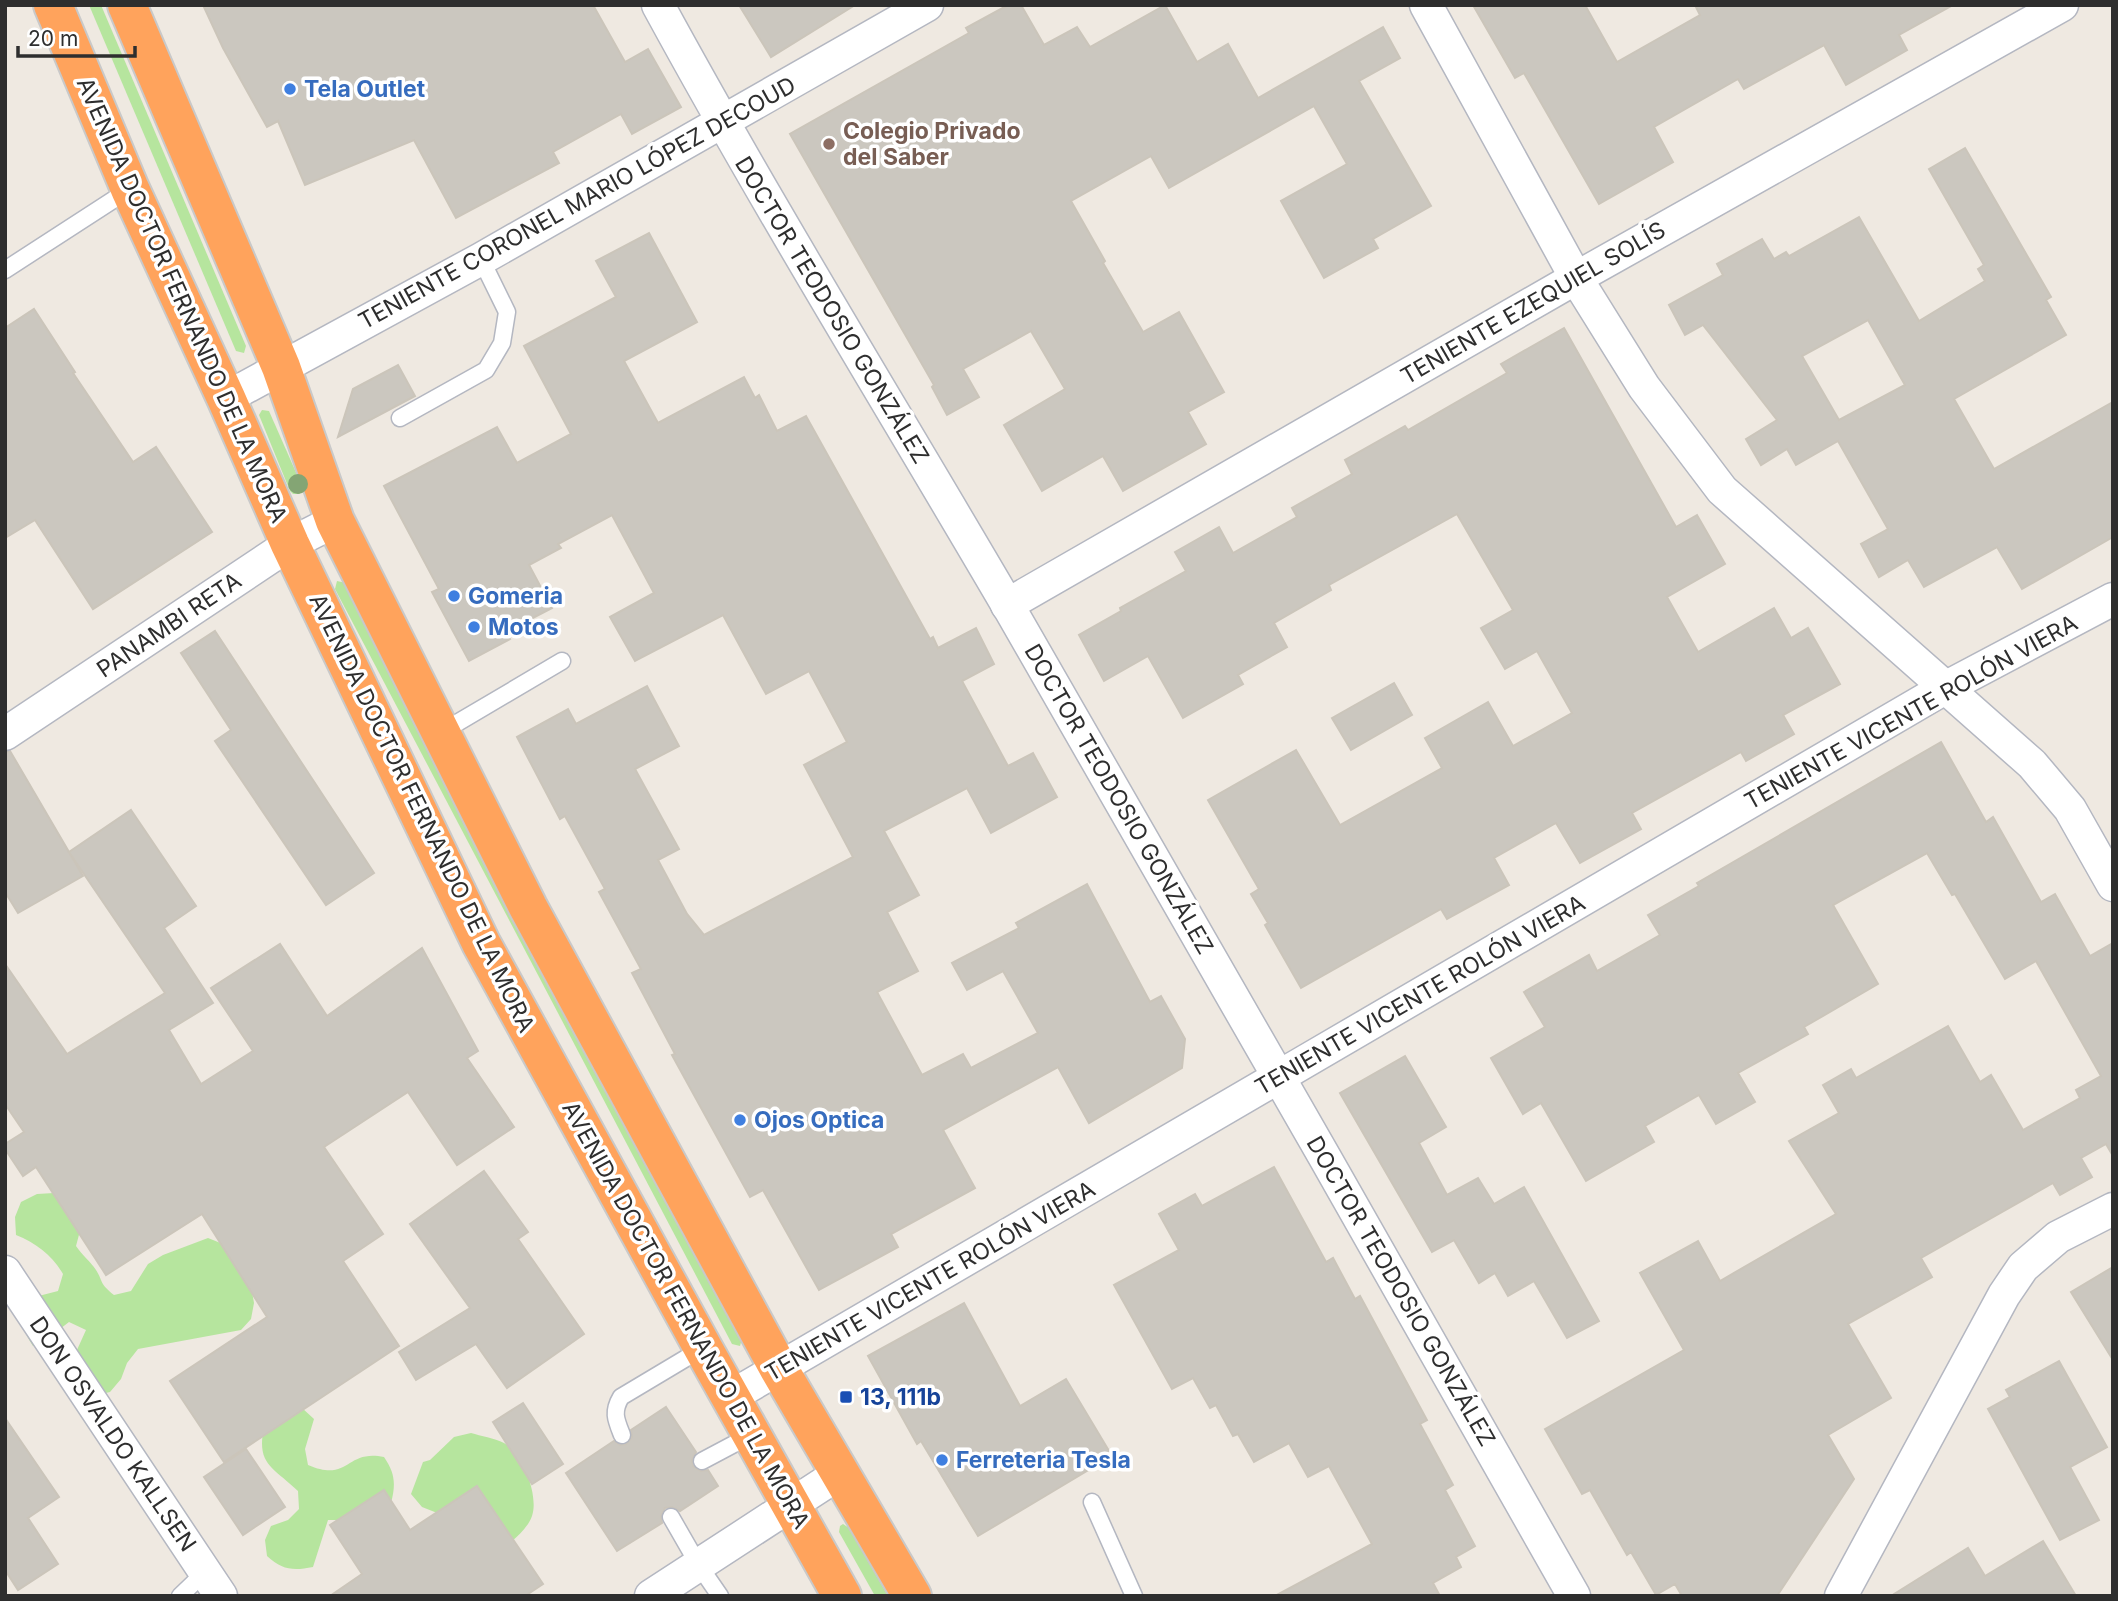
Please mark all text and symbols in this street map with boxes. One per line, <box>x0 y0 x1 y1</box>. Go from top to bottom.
scale bar <box>18 14 135 58</box>
text: 20 m <box>28 26 78 51</box>
street label: TENIENTE CORONEL MARIO LÓPEZ DECOUD <box>354 71 800 335</box>
street label: AVENIDA DOCTOR FERNANDO DE LA MORA <box>71 73 293 527</box>
place label: Tela Outlet <box>304 75 426 103</box>
marker: Tela Outlet <box>282 81 298 97</box>
place label: Colegio Privado del Saber <box>843 117 1021 171</box>
marker: Colegio Privado del Saber <box>821 136 837 152</box>
street label: DOCTOR TEODOSIO GONZÁLEZ <box>729 151 935 469</box>
street label: TENIENTE EZEQUIEL SOLÍS <box>1396 216 1670 390</box>
street label: PANAMBI RETA <box>92 566 247 684</box>
place label: Gomeria <box>468 582 563 610</box>
marker: Gomeria <box>446 588 462 604</box>
street label: AVENIDA DOCTOR FERNANDO DE LA MORA <box>303 589 541 1037</box>
street label: TENIENTE VICENTE ROLÓN VIERA <box>1740 608 2082 815</box>
place label: Motos <box>488 613 559 641</box>
marker: Motos <box>466 619 482 635</box>
street label: DOCTOR TEODOSIO GONZÁLEZ <box>1019 639 1219 959</box>
street label: TENIENTE VICENTE ROLÓN VIERA <box>1250 889 1590 1101</box>
street label: AVENIDA DOCTOR FERNANDO DE LA MORA <box>556 1096 816 1534</box>
place label: Ojos Optica <box>754 1106 884 1134</box>
marker: Ojos Optica <box>732 1112 748 1128</box>
street label: DOCTOR TEODOSIO GONZÁLEZ <box>1301 1131 1501 1451</box>
street label: TENIENTE VICENTE ROLÓN VIERA <box>760 1175 1100 1387</box>
street label: DON OSVALDO KALLSEN <box>24 1311 202 1557</box>
place label: 13, 111b <box>860 1383 941 1411</box>
marker: 13, 111b <box>838 1389 854 1405</box>
place label: Ferreteria Tesla <box>956 1446 1131 1474</box>
marker: Ferreteria Tesla <box>934 1452 950 1468</box>

